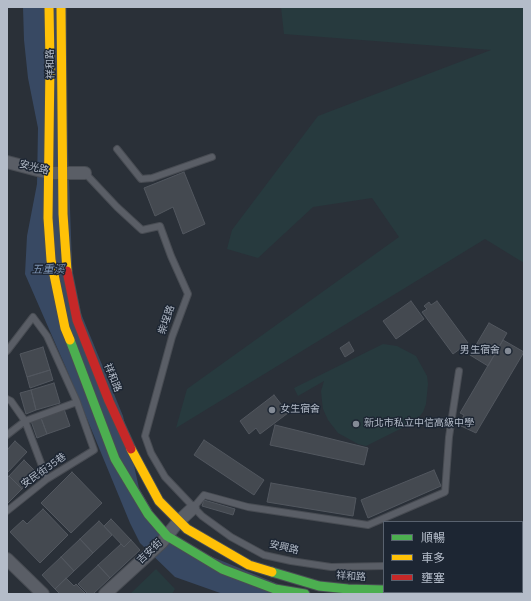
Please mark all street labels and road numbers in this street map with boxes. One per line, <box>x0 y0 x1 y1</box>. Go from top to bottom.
street label: 祥和路 <box>45 49 57 79</box>
street label: 安光路 <box>18 159 50 177</box>
street label: 柴埕路 <box>156 304 178 336</box>
street label: 祥和路 <box>101 362 123 394</box>
street label: 安民街35巷 <box>19 451 69 491</box>
street label: 吉安街 <box>135 537 165 567</box>
street label: 安興路 <box>268 539 300 557</box>
street label: 祥和路 <box>336 570 366 584</box>

